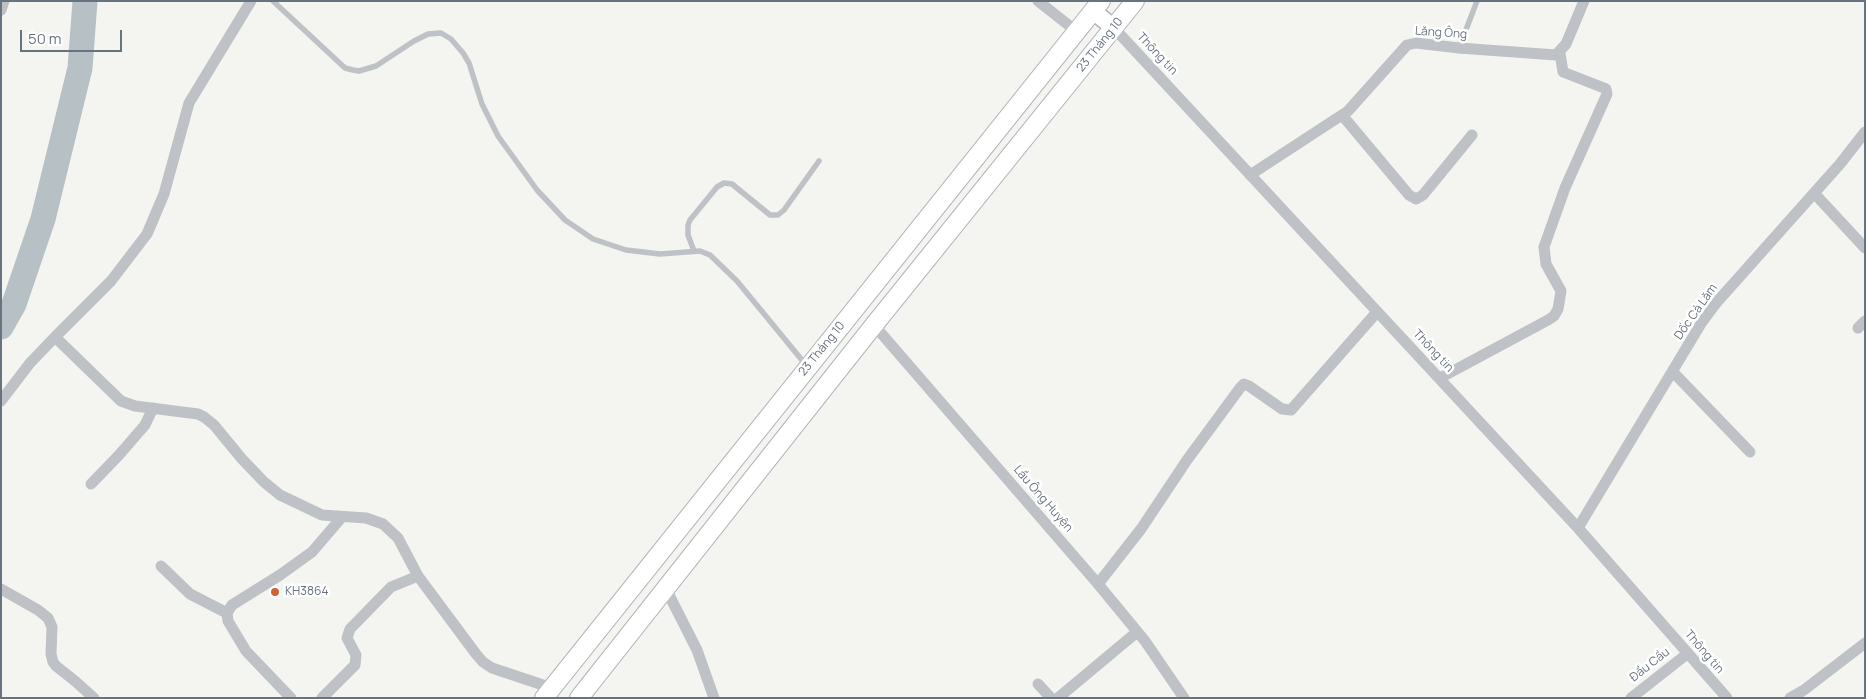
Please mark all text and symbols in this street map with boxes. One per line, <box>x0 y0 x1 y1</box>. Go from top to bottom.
street label: 23 Tháng 10 <box>1074 15 1126 75</box>
scale bar <box>22 20 125 52</box>
street label: Lăng Ông <box>1414 24 1468 42</box>
text: 50 m <box>28 28 62 49</box>
street label: Thông tin <box>1134 30 1180 78</box>
street label: Dốc Cà Lăm <box>1672 281 1720 343</box>
street label: 23 Tháng 10 <box>796 319 848 379</box>
street label: Thông tin <box>1410 327 1456 375</box>
street label: Lầu Ông Huyện <box>1010 463 1076 535</box>
place label: KH3864 <box>285 585 328 599</box>
marker: KH3864 <box>269 586 281 598</box>
street label: Thông tin <box>1681 627 1727 677</box>
street label: Đầu Cầu <box>1627 645 1673 685</box>

